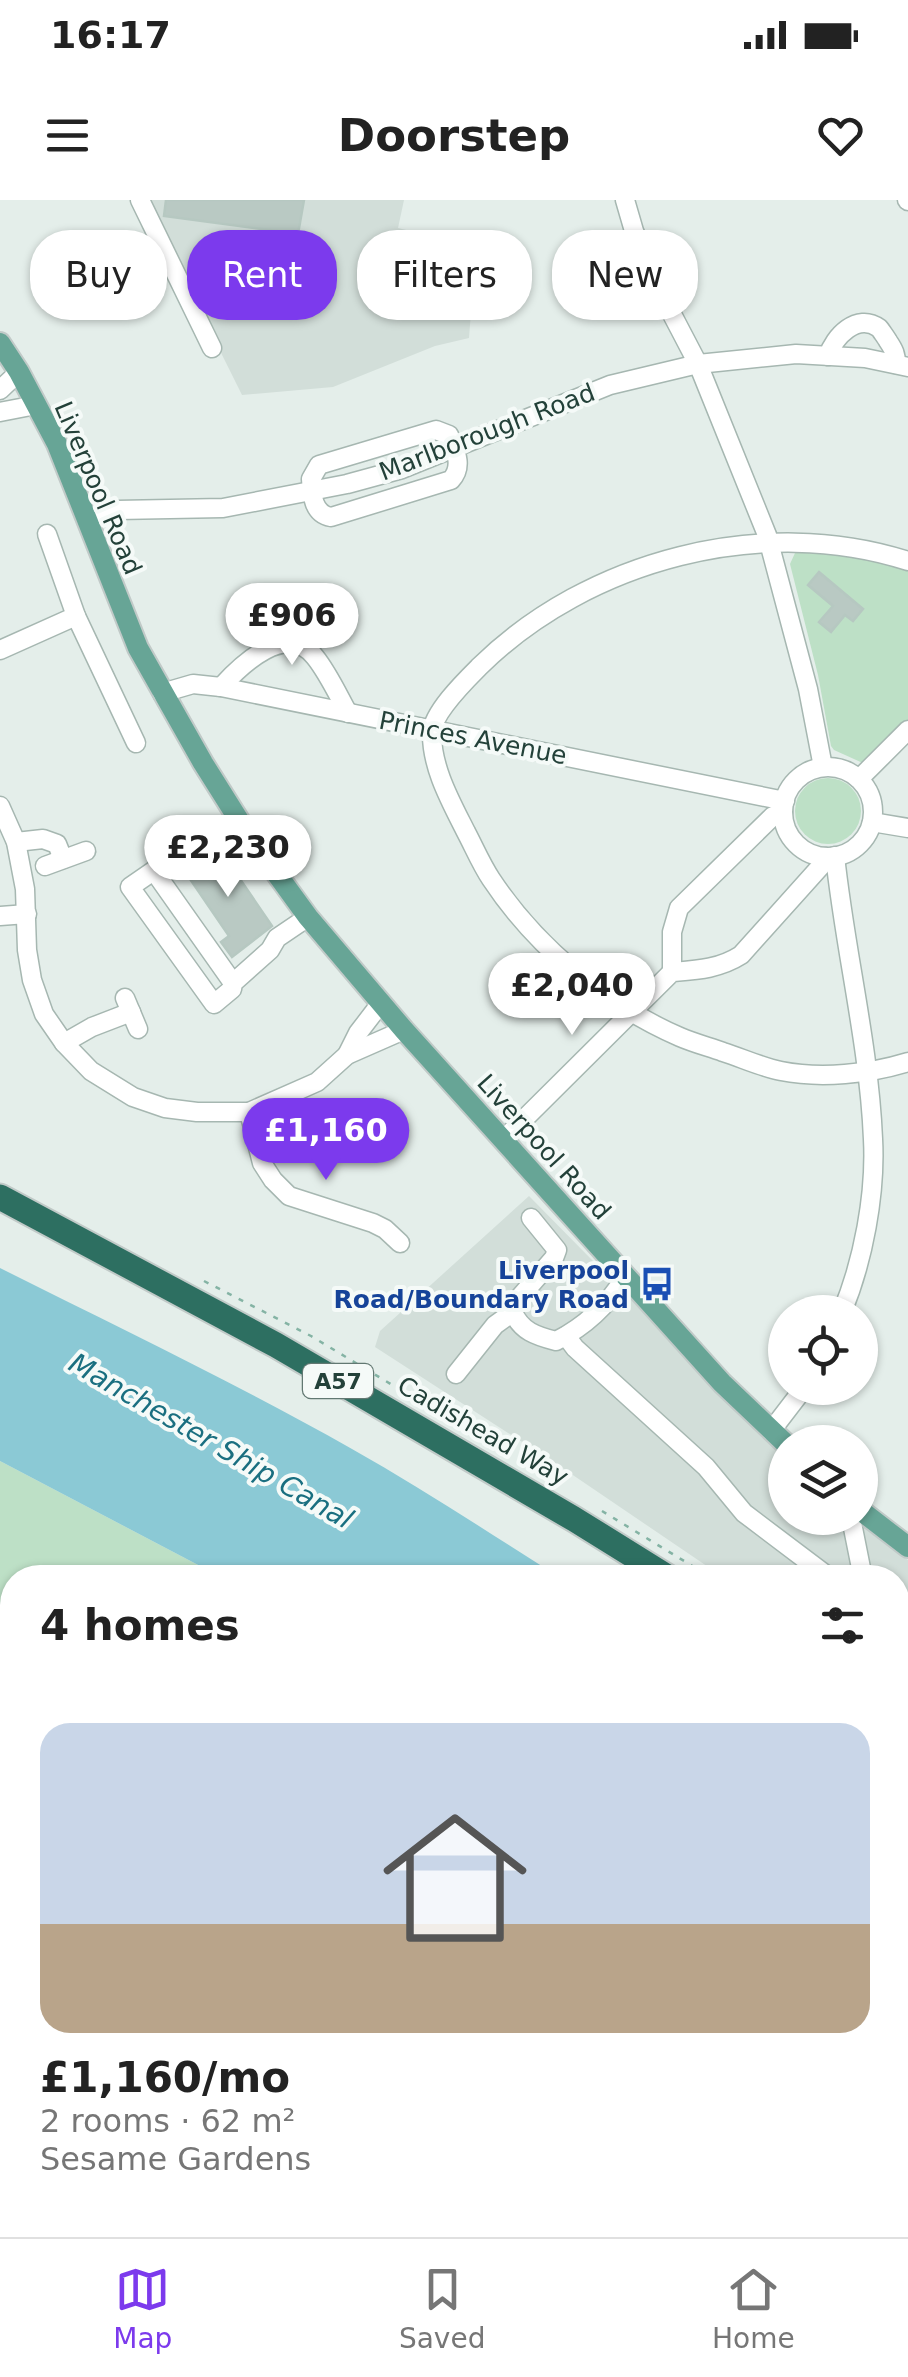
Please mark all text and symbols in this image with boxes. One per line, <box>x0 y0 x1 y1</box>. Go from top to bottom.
text: 16:17 <box>50 13 171 57</box>
icon: menu <box>40 108 95 163</box>
icon: heart <box>813 108 868 163</box>
text: Doorstep <box>338 109 570 162</box>
chip: Buy <box>30 230 167 320</box>
chip: Rent <box>187 230 337 320</box>
chip: Filters <box>357 230 532 320</box>
chip: New <box>552 230 698 320</box>
street label: Marlborough Road <box>375 378 599 486</box>
street label: Liverpool Road <box>48 397 148 579</box>
pin: £906 <box>233 583 351 668</box>
text: £906 <box>247 596 337 634</box>
street label: Princes Avenue <box>377 706 569 770</box>
pin: £2,230 <box>147 815 309 900</box>
text: £2,230 <box>166 828 290 866</box>
pin: £2,040 <box>491 953 653 1038</box>
text: £2,040 <box>510 966 634 1004</box>
street label: Liverpool Road <box>471 1068 617 1226</box>
pin: £1,160 <box>245 1098 407 1183</box>
text: £1,160 <box>264 1111 388 1149</box>
place label: Liverpool Road/Boundary Road <box>334 1256 629 1314</box>
bus stop icon: Liverpool Road/Boundary Road <box>638 1265 676 1303</box>
map controls <box>768 1295 878 1535</box>
button: locate <box>768 1295 878 1405</box>
water label: Manchester Ship Canal <box>63 1346 359 1536</box>
road number: A57 <box>303 1364 373 1398</box>
street label: Cadishead Way <box>393 1370 574 1492</box>
button: layers <box>768 1425 878 1535</box>
icon: filters <box>815 1598 870 1653</box>
text: 4 homes <box>40 1601 240 1650</box>
icon: home <box>365 1788 545 1968</box>
text: £1,160/mo <box>40 2053 290 2102</box>
text: 2 rooms · 62 m² <box>40 2102 295 2140</box>
text: Sesame Gardens <box>40 2140 311 2178</box>
tab: Map <box>113 2262 172 2355</box>
tab: Saved <box>399 2262 485 2355</box>
tab: Home <box>712 2262 795 2355</box>

